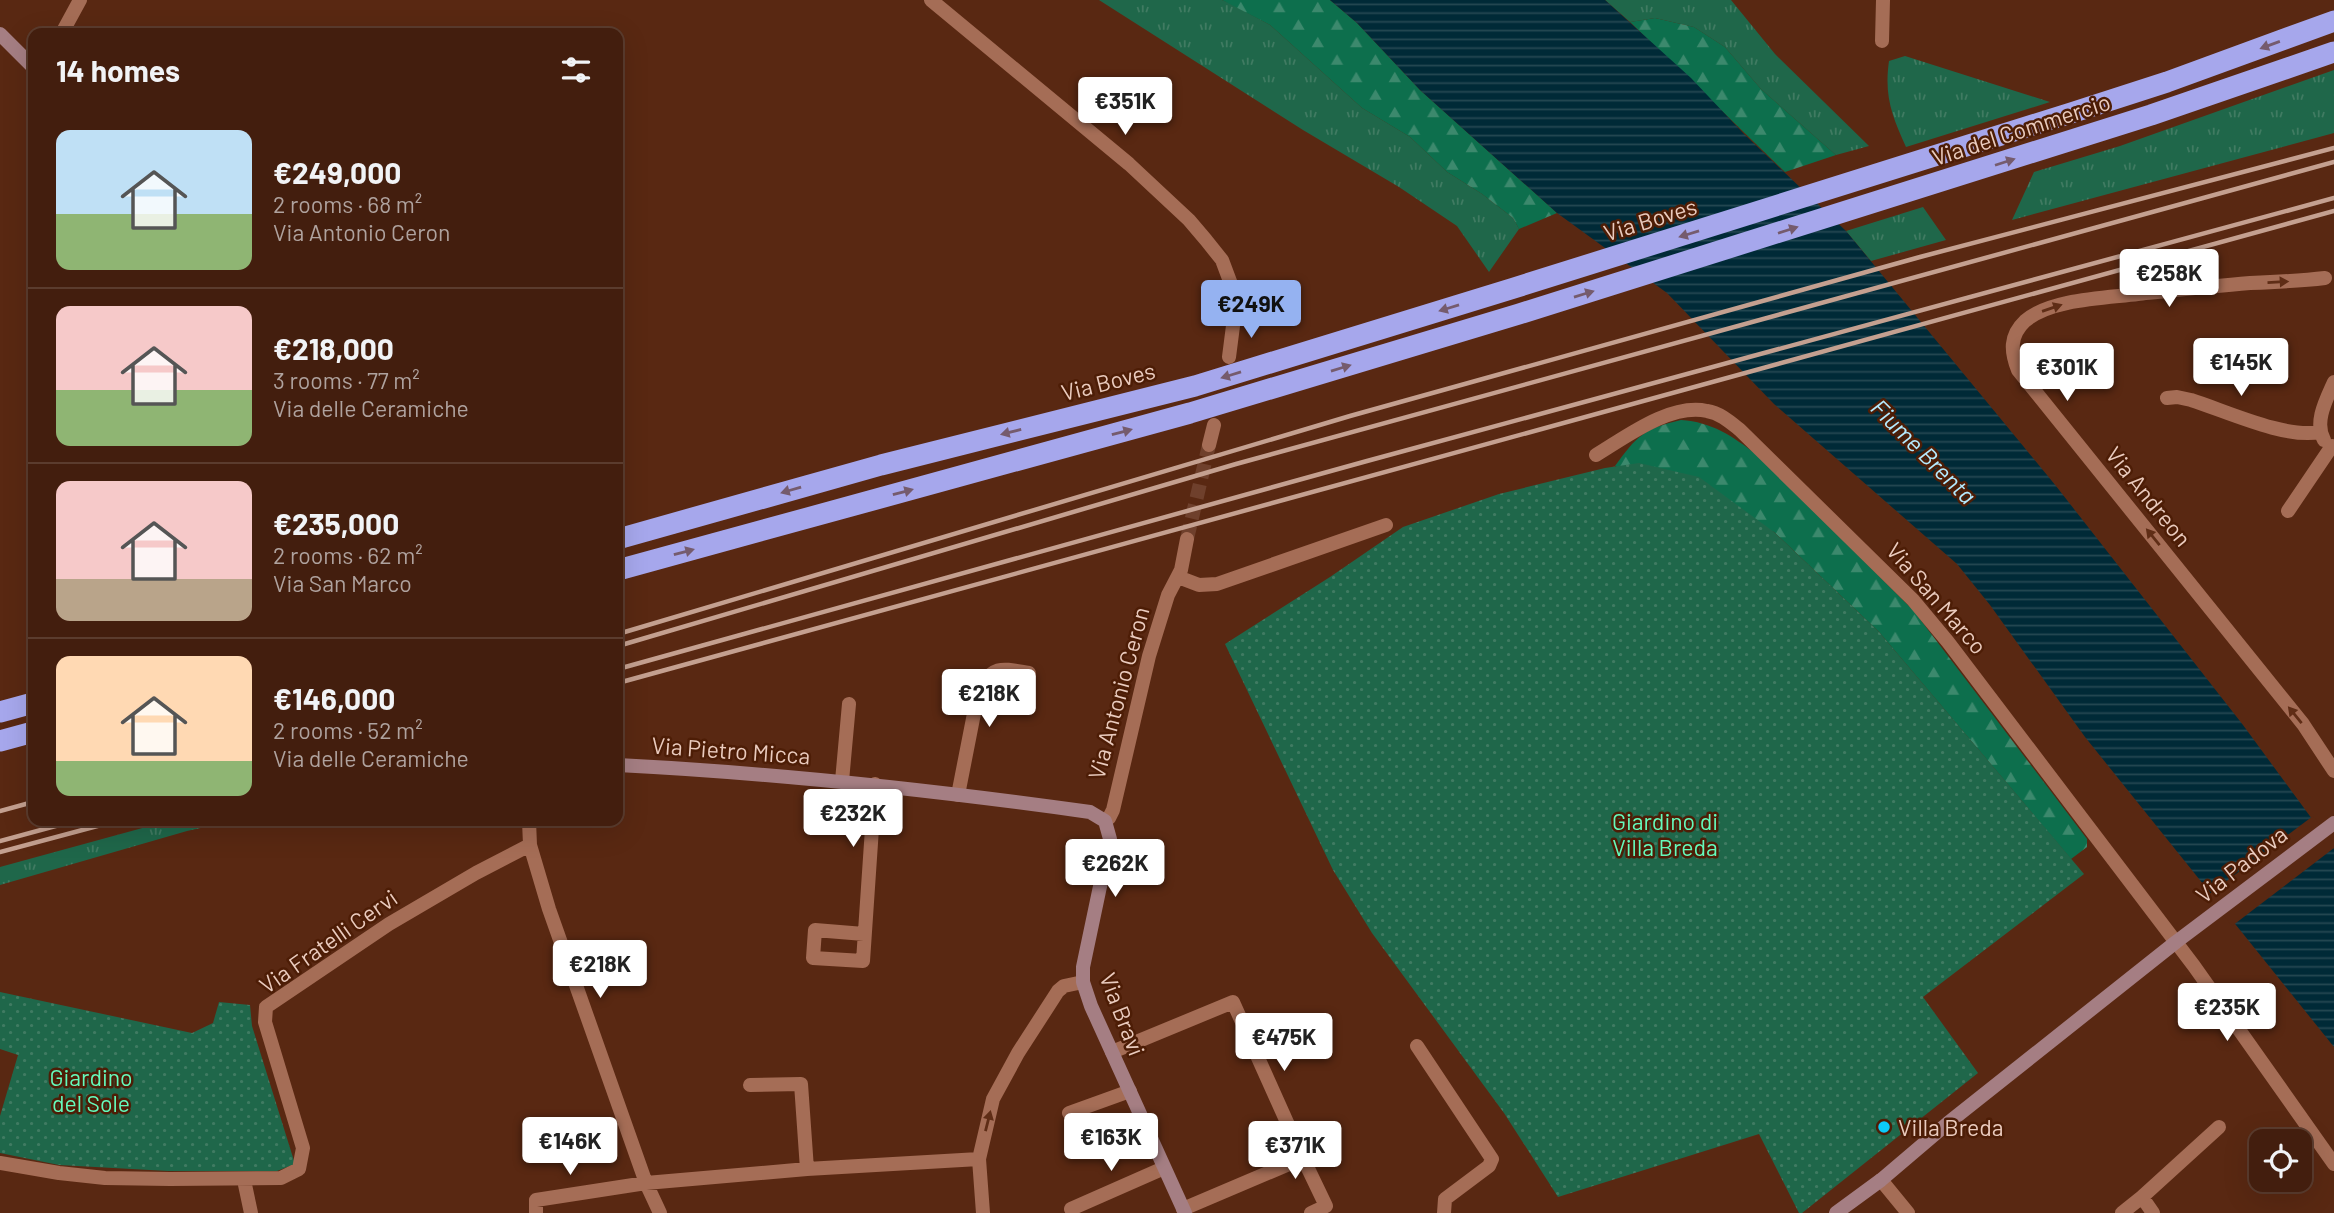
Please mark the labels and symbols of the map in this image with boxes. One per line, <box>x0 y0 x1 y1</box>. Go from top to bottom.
one-way arrow <box>2260 40 2281 51</box>
pin: €351K <box>1076 78 1174 137</box>
street label: Via del Commercio <box>1928 87 2114 171</box>
one-way arrow <box>1994 156 2015 166</box>
street label: Via Boves <box>1600 192 1700 246</box>
one-way arrow <box>1777 225 1798 235</box>
one-way arrow <box>1679 229 1700 240</box>
pin: €258K <box>2120 250 2218 309</box>
one-way arrow <box>2267 276 2289 287</box>
pin: €249K <box>1202 280 1300 340</box>
one-way arrow <box>1574 288 1595 298</box>
one-way arrow <box>2042 302 2063 313</box>
one-way arrow <box>1438 304 1459 314</box>
pin: €145K <box>2192 338 2290 398</box>
pin: €301K <box>2018 344 2116 403</box>
street label: Via Boves <box>1058 356 1158 406</box>
one-way arrow <box>1330 362 1351 372</box>
one-way arrow <box>1221 370 1242 380</box>
water label: Fiume Brenta <box>1865 392 1983 510</box>
one-way arrow <box>1112 426 1133 436</box>
one-way arrow <box>1000 427 1022 438</box>
street label: Via Andreon <box>2100 441 2198 551</box>
one-way arrow <box>781 486 802 496</box>
one-way arrow <box>892 486 914 497</box>
one-way arrow <box>2146 528 2161 546</box>
street label: Via San Marco <box>1881 536 1993 660</box>
one-way arrow <box>673 547 694 557</box>
street label: Via Antonio Ceron <box>1082 604 1154 782</box>
pin: €218K <box>940 670 1038 729</box>
one-way arrow <box>2288 706 2303 724</box>
street label: Via Pietro Micca <box>651 730 811 770</box>
pin: €232K <box>804 790 902 849</box>
park label: Giardino di Villa Breda <box>1612 807 1718 861</box>
street label: Via Padova <box>2190 820 2292 908</box>
pin: €262K <box>1066 839 1164 899</box>
street label: Via Fratelli Cervi <box>254 883 402 999</box>
pin: €218K <box>551 940 649 1000</box>
street label: Via Bravi <box>1094 968 1152 1060</box>
pin: €235K <box>2178 984 2276 1043</box>
pin: €475K <box>1235 1014 1333 1073</box>
park label: Giardino del Sole <box>49 1063 133 1117</box>
one-way arrow <box>983 1110 994 1132</box>
place label: Villa Breda <box>1898 1113 2004 1141</box>
pin: €163K <box>1062 1114 1160 1173</box>
pin: €146K <box>521 1118 619 1177</box>
marker: Villa Breda <box>1876 1119 1892 1135</box>
pin: €371K <box>1246 1122 1344 1181</box>

